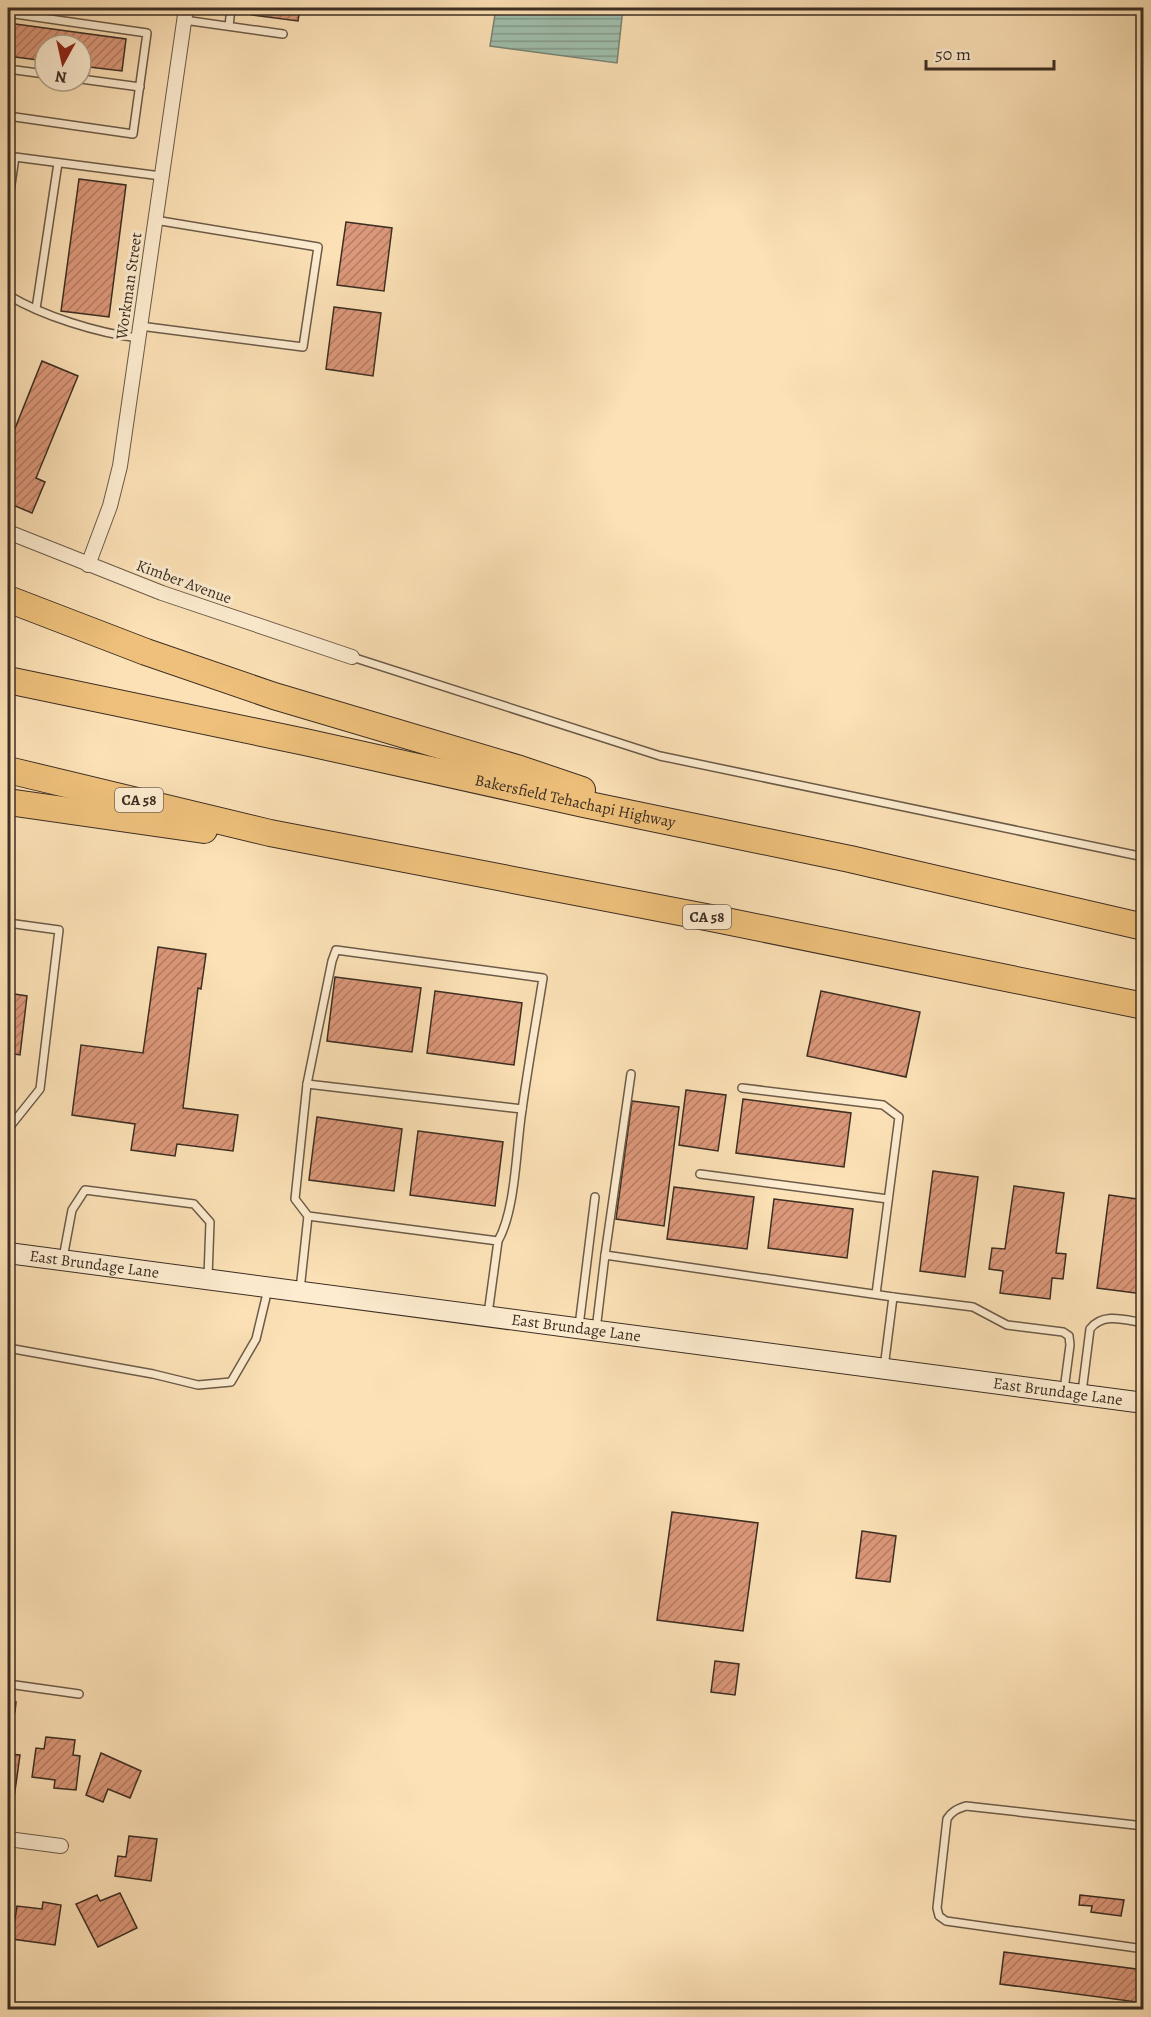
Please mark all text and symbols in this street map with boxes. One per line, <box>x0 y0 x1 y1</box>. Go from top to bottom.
north arrow <box>33 33 93 93</box>
scale bar <box>926 33 1054 71</box>
text: 50 m <box>935 42 971 66</box>
text: N <box>53 65 68 89</box>
street label: Workman Street <box>110 231 147 342</box>
street label: Kimber Avenue <box>133 555 235 609</box>
street label: Bakersfield Tehachapi Highway <box>473 769 678 834</box>
road number: CA 58 <box>115 788 163 812</box>
road number: CA 58 <box>683 905 731 929</box>
street label: East Brundage Lane <box>28 1245 160 1284</box>
street label: East Brundage Lane <box>510 1309 642 1347</box>
street label: East Brundage Lane <box>992 1372 1124 1411</box>

